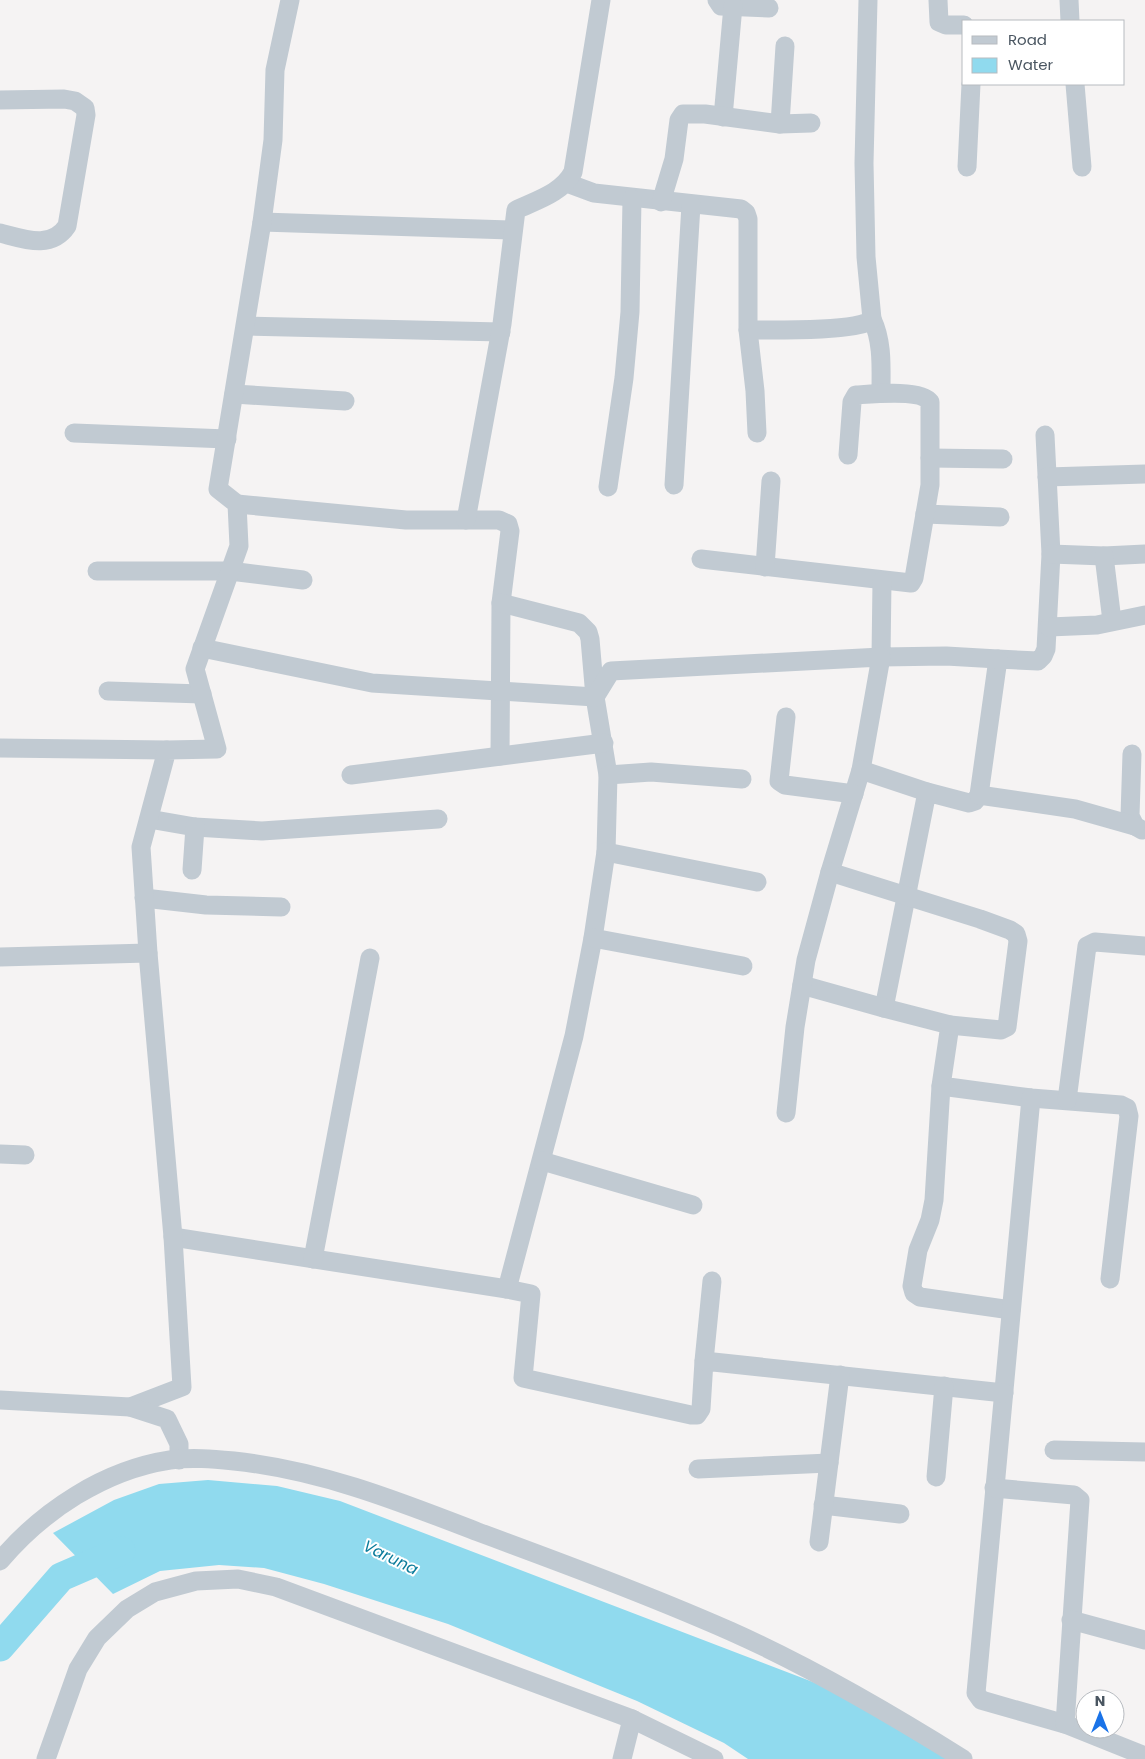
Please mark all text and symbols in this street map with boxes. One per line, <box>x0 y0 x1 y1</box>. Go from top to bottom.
legend <box>962 20 1125 85</box>
text: Road <box>1008 29 1047 50</box>
text: Water <box>1008 54 1054 75</box>
water label: Varuna <box>359 1534 422 1581</box>
north arrow <box>1075 1689 1125 1739</box>
text: N <box>1095 1691 1105 1711</box>

